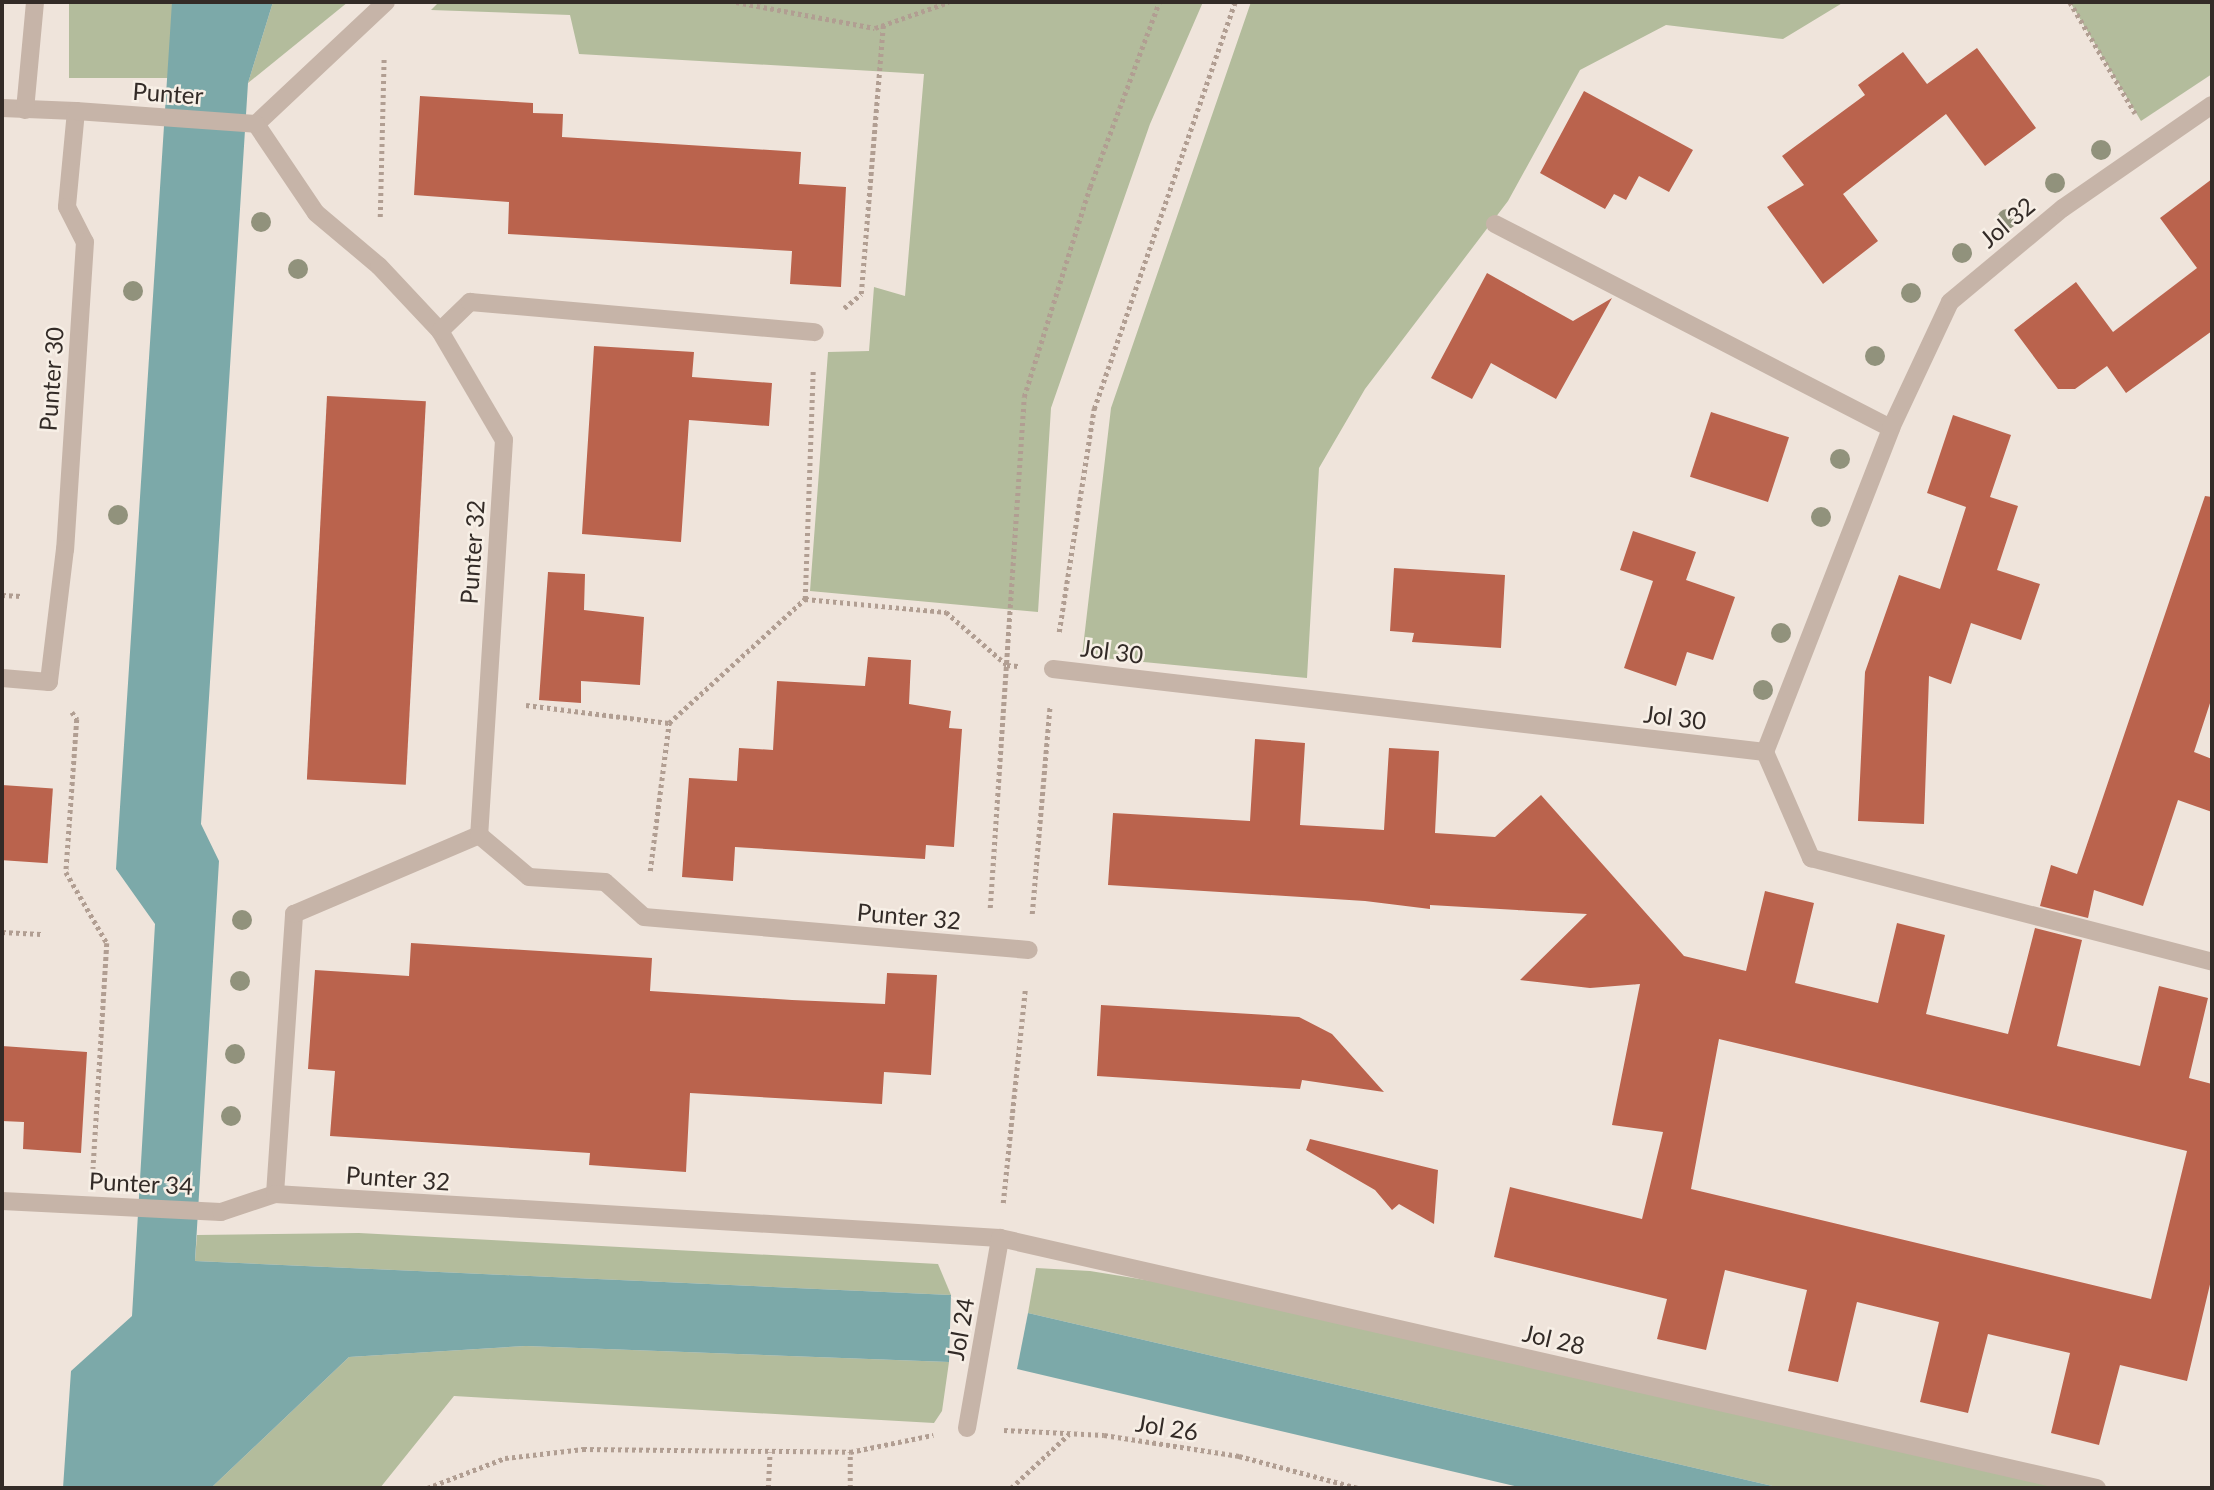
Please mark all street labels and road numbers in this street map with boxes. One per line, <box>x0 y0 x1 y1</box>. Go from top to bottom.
street label: Punter <box>132 76 204 110</box>
street label: Jol 32 <box>1974 191 2040 253</box>
street label: Punter 30 <box>33 326 69 432</box>
street label: Punter 32 <box>454 499 490 605</box>
street label: Jol 30 <box>1079 633 1145 669</box>
street label: Jol 30 <box>1642 699 1708 735</box>
street label: Punter 32 <box>856 897 962 935</box>
street label: Punter 32 <box>345 1160 451 1196</box>
street label: Punter 34 <box>88 1166 194 1200</box>
street label: Jol 24 <box>940 1295 980 1363</box>
street label: Jol 28 <box>1520 1318 1588 1360</box>
street label: Jol 26 <box>1134 1408 1200 1446</box>

